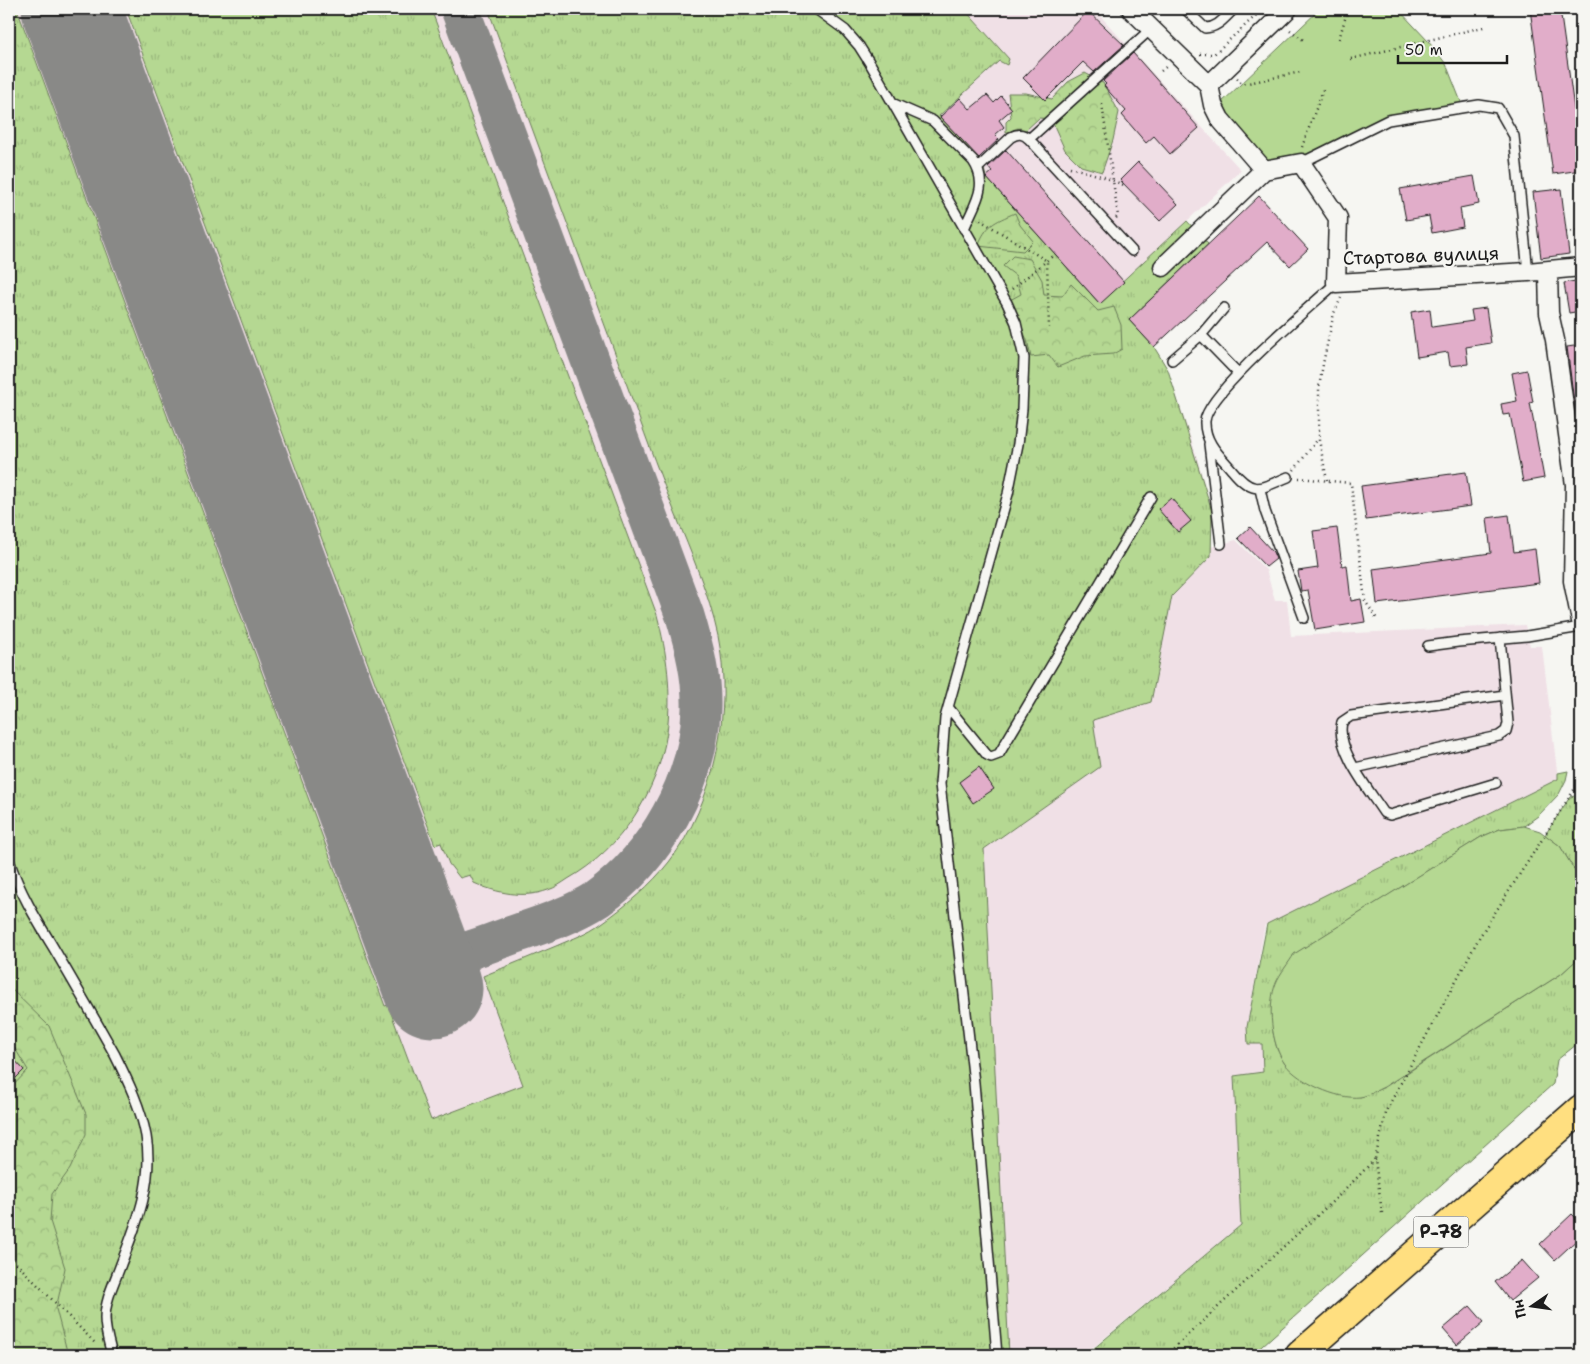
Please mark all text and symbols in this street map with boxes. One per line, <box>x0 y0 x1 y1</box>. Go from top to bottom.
scale bar <box>1398 32 1506 64</box>
text: 50 m <box>1405 40 1443 60</box>
street label: Стартова вулиця <box>1342 240 1500 271</box>
road number: Р-78 <box>1414 1216 1468 1248</box>
north arrow <box>1508 1282 1558 1332</box>
text: Пн <box>1508 1298 1530 1320</box>

